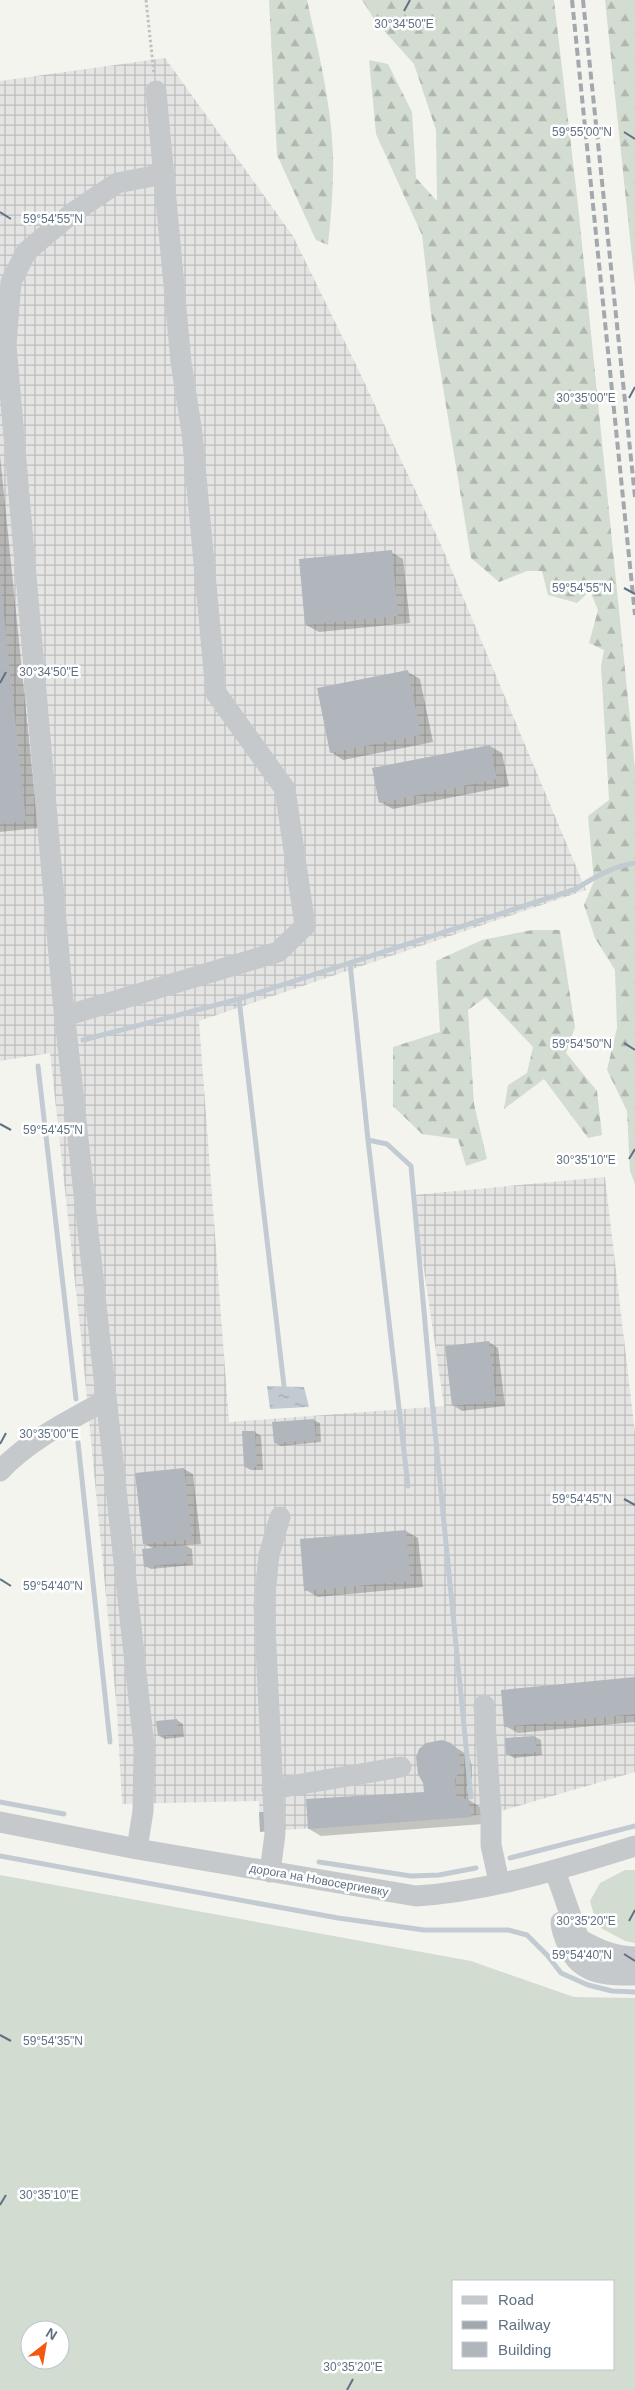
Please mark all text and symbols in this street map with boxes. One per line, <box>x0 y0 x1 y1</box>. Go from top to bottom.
text: 30°34'50"E <box>374 17 434 31</box>
text: 59°55'00"N <box>552 125 612 139</box>
text: 59°54'55"N <box>23 212 83 226</box>
text: 30°35'00"E <box>556 391 616 405</box>
text: 59°54'55"N <box>552 581 612 595</box>
text: 30°34'50"E <box>19 665 79 679</box>
text: 59°54'50"N <box>552 1037 612 1051</box>
text: 59°54'45"N <box>23 1123 83 1137</box>
text: 30°35'10"E <box>556 1153 616 1167</box>
text: 30°35'00"E <box>19 1427 79 1441</box>
text: 59°54'45"N <box>552 1492 612 1506</box>
text: 59°54'40"N <box>23 1579 83 1593</box>
street label: дорога на Новосергиевку <box>248 1861 390 1899</box>
text: 30°35'20"E <box>556 1914 616 1928</box>
text: 59°54'40"N <box>552 1948 612 1962</box>
text: 59°54'35"N <box>23 2034 83 2048</box>
text: 30°35'10"E <box>19 2188 79 2202</box>
legend <box>452 2280 615 2370</box>
text: Road <box>498 2291 534 2308</box>
text: Railway <box>498 2316 551 2333</box>
north arrow <box>20 2320 70 2370</box>
text: N <box>43 2324 60 2343</box>
text: Building <box>498 2341 551 2358</box>
text: 30°35'20"E <box>323 2360 383 2374</box>

